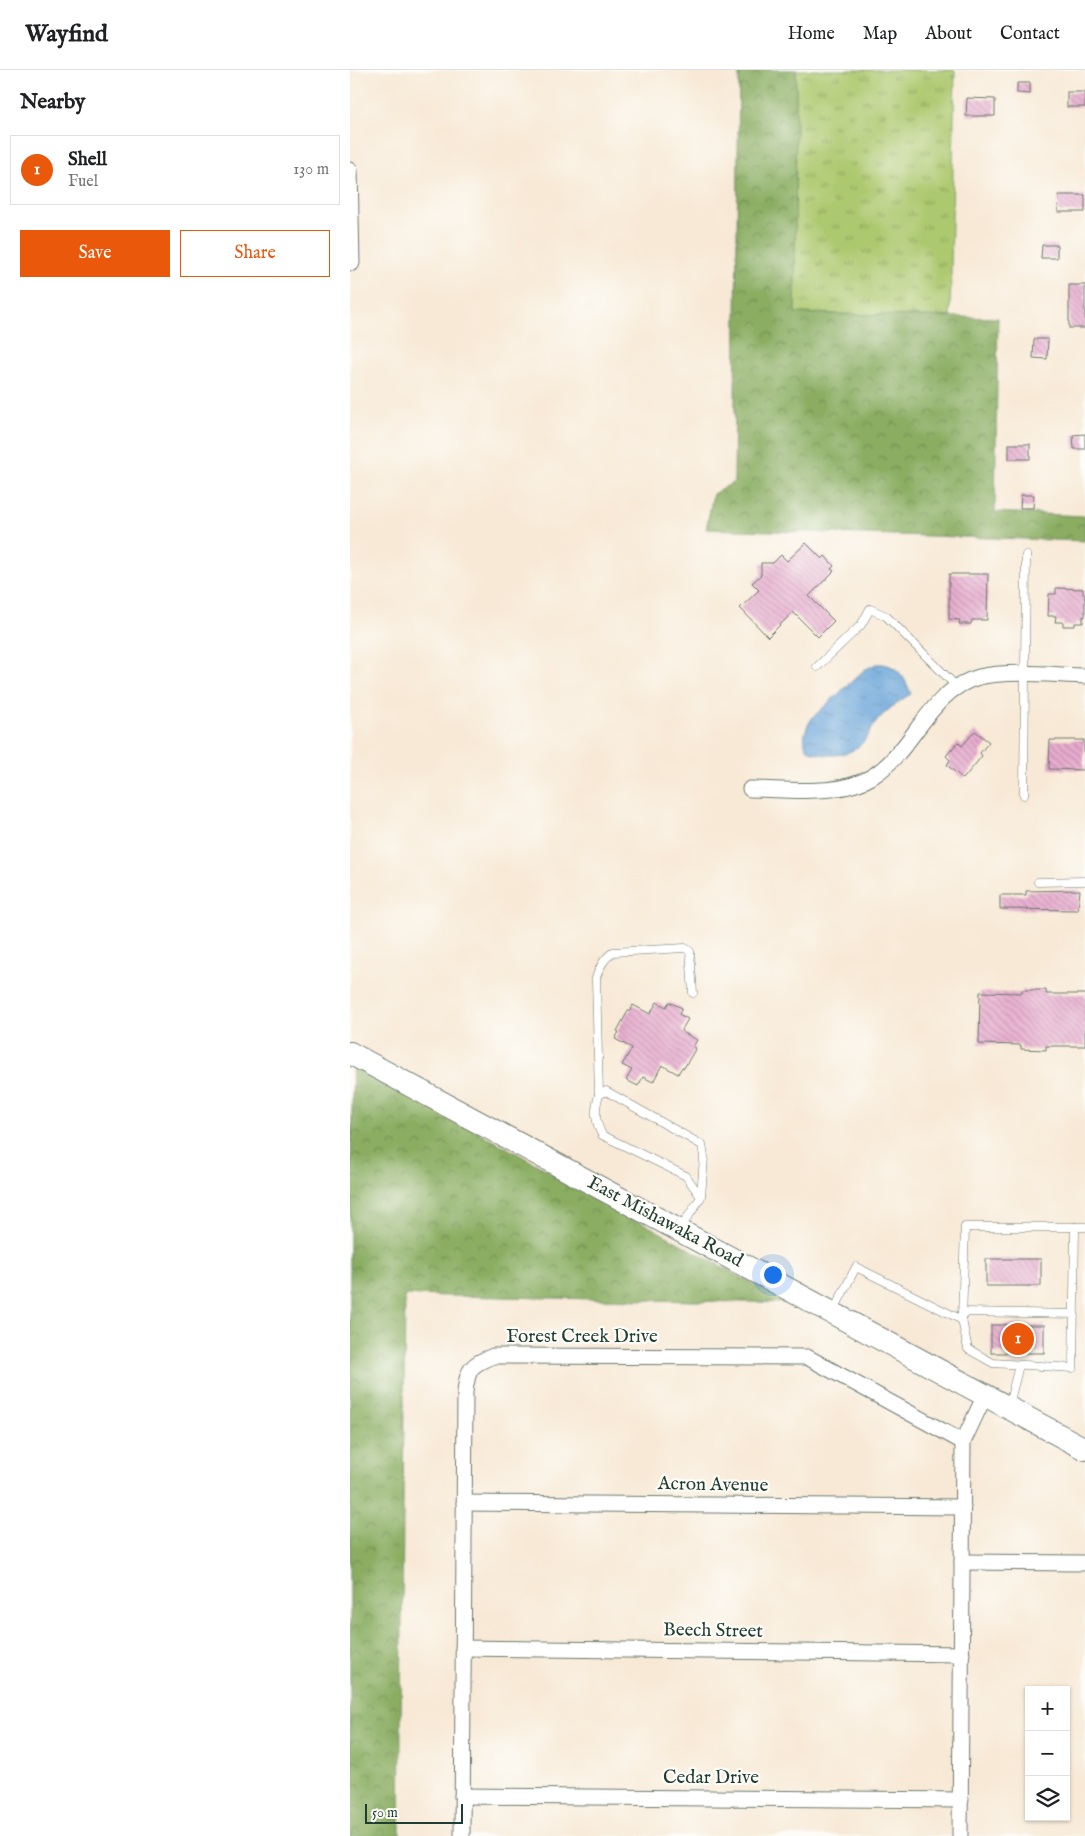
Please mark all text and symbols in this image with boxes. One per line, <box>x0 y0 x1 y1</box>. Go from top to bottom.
text: Wayfind <box>25 19 108 50</box>
text: Home <box>788 23 835 46</box>
text: Map <box>863 23 897 46</box>
text: About <box>925 23 972 46</box>
text: Contact <box>1000 23 1060 46</box>
text: Nearby <box>20 89 85 116</box>
text: Shell <box>68 148 107 172</box>
text: 1 <box>34 160 40 180</box>
text: 130 m <box>293 160 329 180</box>
text: Fuel <box>68 172 98 192</box>
button: Save <box>20 230 170 277</box>
button: Share <box>180 230 330 277</box>
street label: East Mishawaka Road <box>583 1171 748 1274</box>
your location <box>760 1262 786 1288</box>
pin: 1 <box>1002 1320 1034 1358</box>
street label: Forest Creek Drive <box>506 1325 658 1349</box>
street label: Acron Avenue <box>657 1472 769 1498</box>
street label: Beech Street <box>663 1618 763 1644</box>
map controls <box>1025 1686 1070 1821</box>
button: + <box>1025 1686 1070 1731</box>
button: − <box>1025 1731 1070 1776</box>
street label: Cedar Drive <box>663 1766 759 1790</box>
button: layers <box>1025 1776 1070 1821</box>
scale bar <box>365 1801 462 1824</box>
text: 50 m <box>372 1804 398 1822</box>

